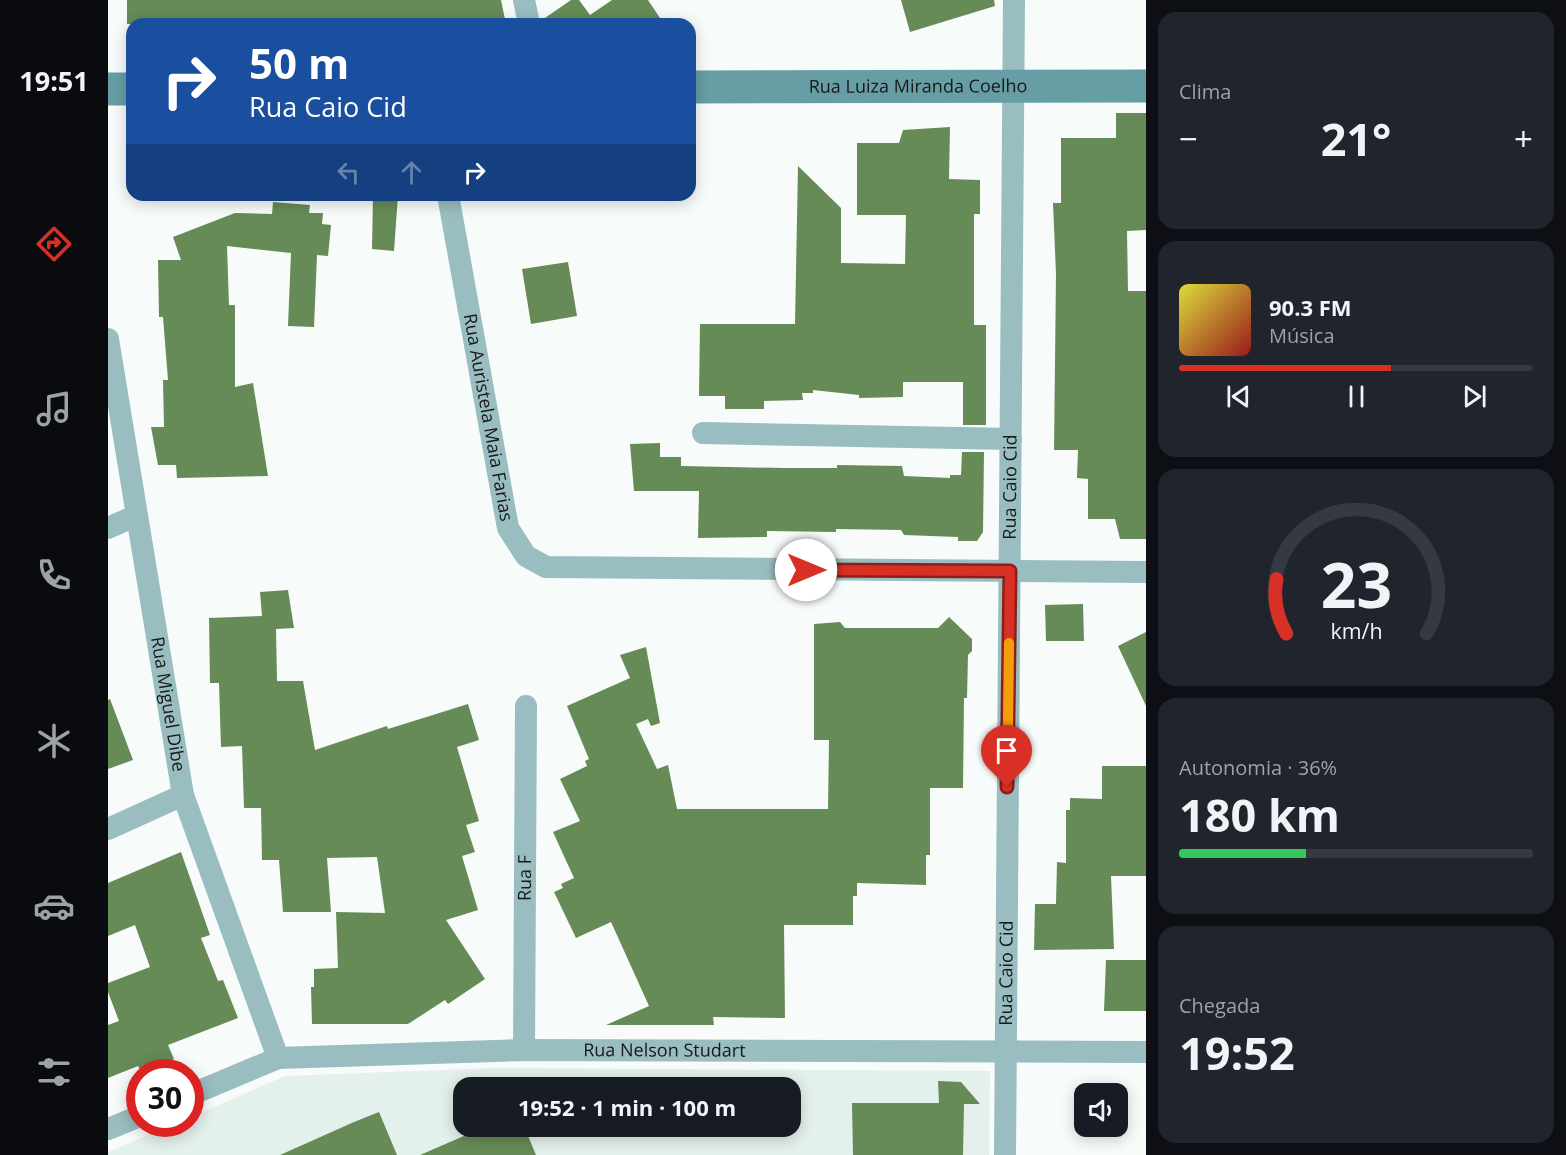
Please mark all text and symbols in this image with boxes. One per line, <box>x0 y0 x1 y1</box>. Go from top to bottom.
text: 50 m <box>249 34 349 91</box>
icon: right <box>150 42 228 120</box>
text: 19:51 <box>19 62 89 99</box>
street label: Rua Luiza Miranda Coelho <box>809 73 1027 98</box>
text: Clima <box>1179 78 1231 105</box>
text: Rua Caio Cid <box>249 88 407 125</box>
text: 21° <box>1321 108 1391 169</box>
text: − <box>1179 116 1198 161</box>
text: + <box>1514 116 1533 161</box>
icon: left <box>332 156 365 189</box>
icon: ahead <box>395 156 428 189</box>
icon: right <box>458 156 491 189</box>
icon: directions <box>33 223 75 265</box>
text: 90.3 FM <box>1269 292 1352 322</box>
street label: Rua Auristela Maia Farias <box>459 311 520 523</box>
text: Música <box>1269 322 1335 349</box>
icon: previous <box>1222 380 1255 413</box>
icon: pause <box>1340 380 1373 413</box>
icon: next <box>1458 380 1491 413</box>
icon: music <box>33 388 75 430</box>
street label: Rua Caio Cid <box>997 434 1022 540</box>
position arrow <box>774 538 838 602</box>
text: 23 <box>1320 542 1392 627</box>
icon: phone <box>33 554 75 596</box>
text: km/h <box>1330 617 1382 646</box>
street label: Rua Miguel Dibe <box>146 635 192 773</box>
icon: climate <box>33 720 75 762</box>
pin <box>981 725 1032 787</box>
icon: arrive <box>990 734 1023 767</box>
text: Autonomia · 36% <box>1179 754 1337 781</box>
text: 180 km <box>1179 784 1340 845</box>
street label: Rua F <box>512 855 536 901</box>
icon: car <box>33 885 75 927</box>
street label: Rua Caio Cid <box>993 920 1018 1026</box>
text: Chegada <box>1179 992 1260 1019</box>
text: 19:52 <box>1179 1022 1295 1083</box>
street label: Rua Nelson Studart <box>583 1037 746 1062</box>
icon: filters <box>33 1051 75 1093</box>
speed limit sign: 30 <box>126 1059 204 1137</box>
map controls <box>1074 1083 1128 1137</box>
button: sound <box>1074 1083 1128 1137</box>
text: 19:52 · 1 min · 100 m <box>518 1092 736 1122</box>

